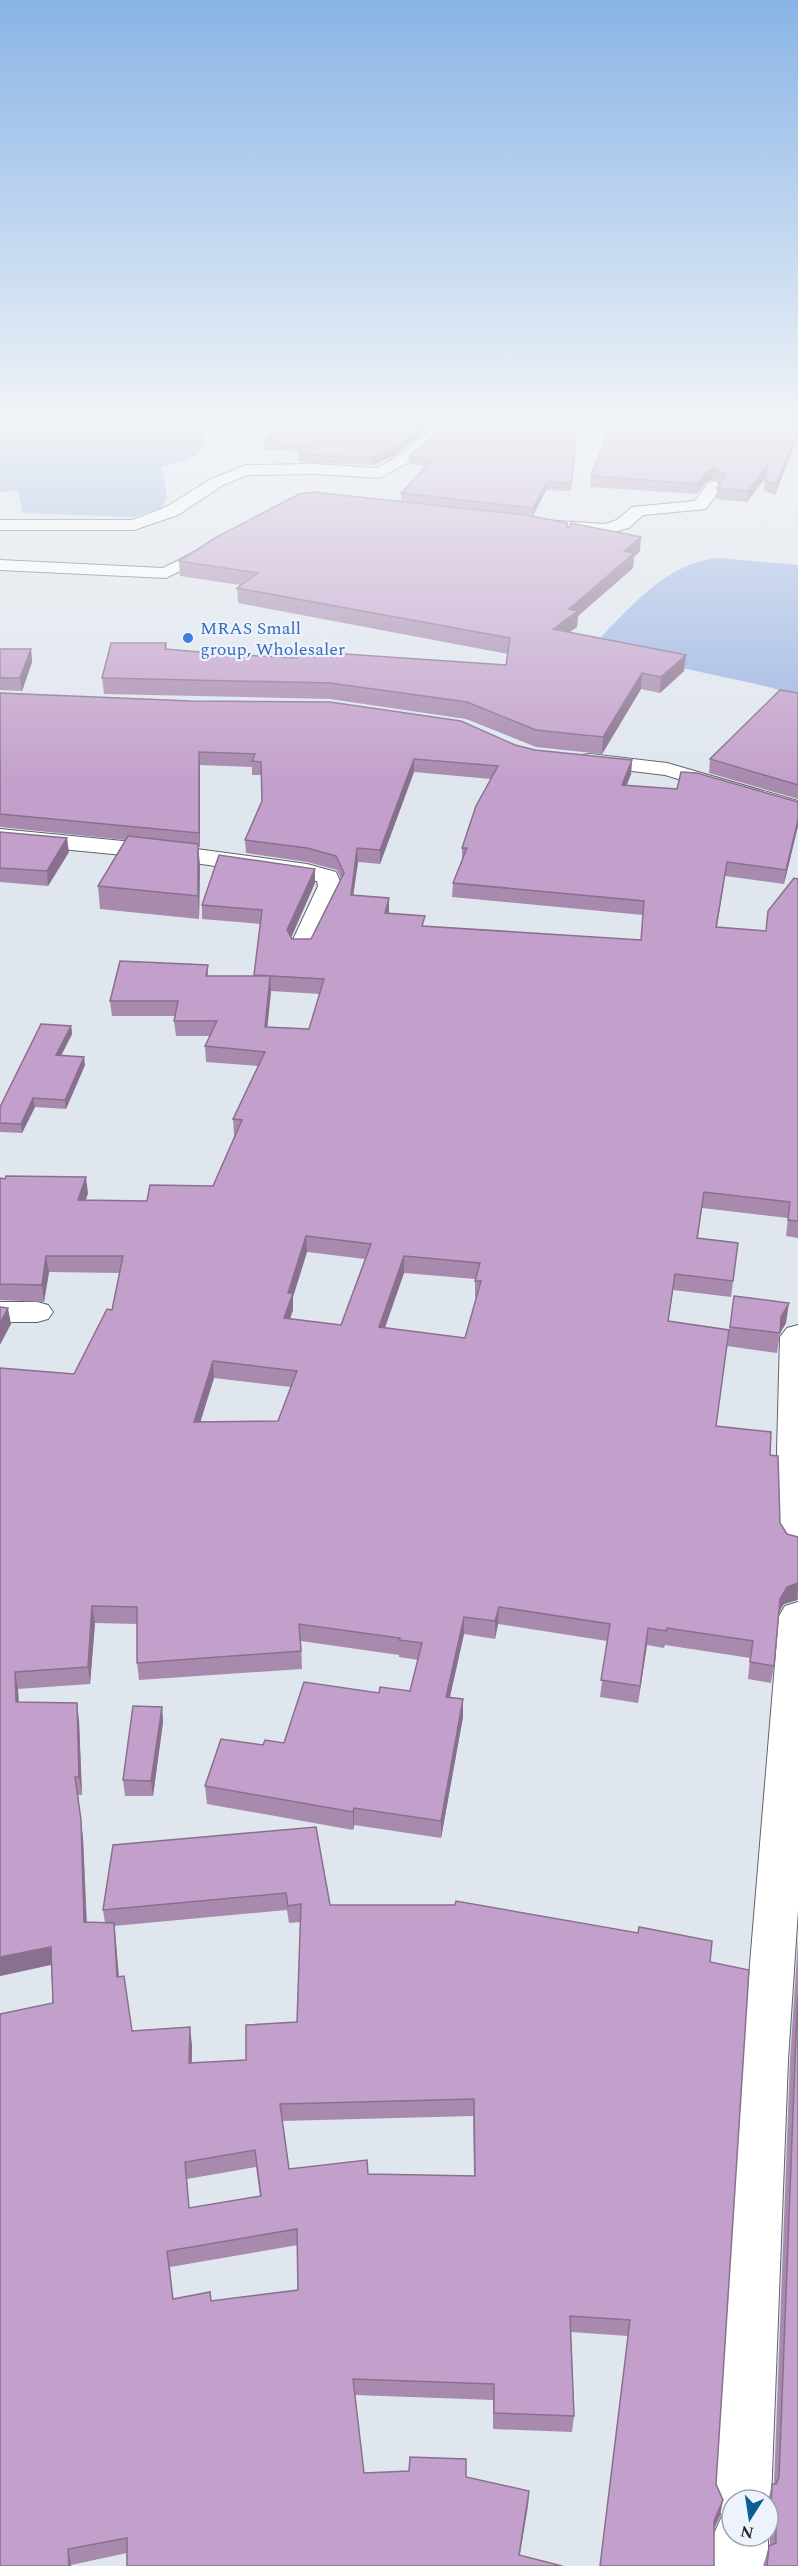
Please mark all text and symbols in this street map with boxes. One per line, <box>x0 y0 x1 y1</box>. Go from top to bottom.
place label: MRAS Small group, Wholesaler <box>200 615 345 663</box>
marker: MRAS Small group, Wholesaler <box>181 631 195 645</box>
north arrow <box>720 2488 780 2548</box>
text: N <box>738 2519 756 2545</box>

